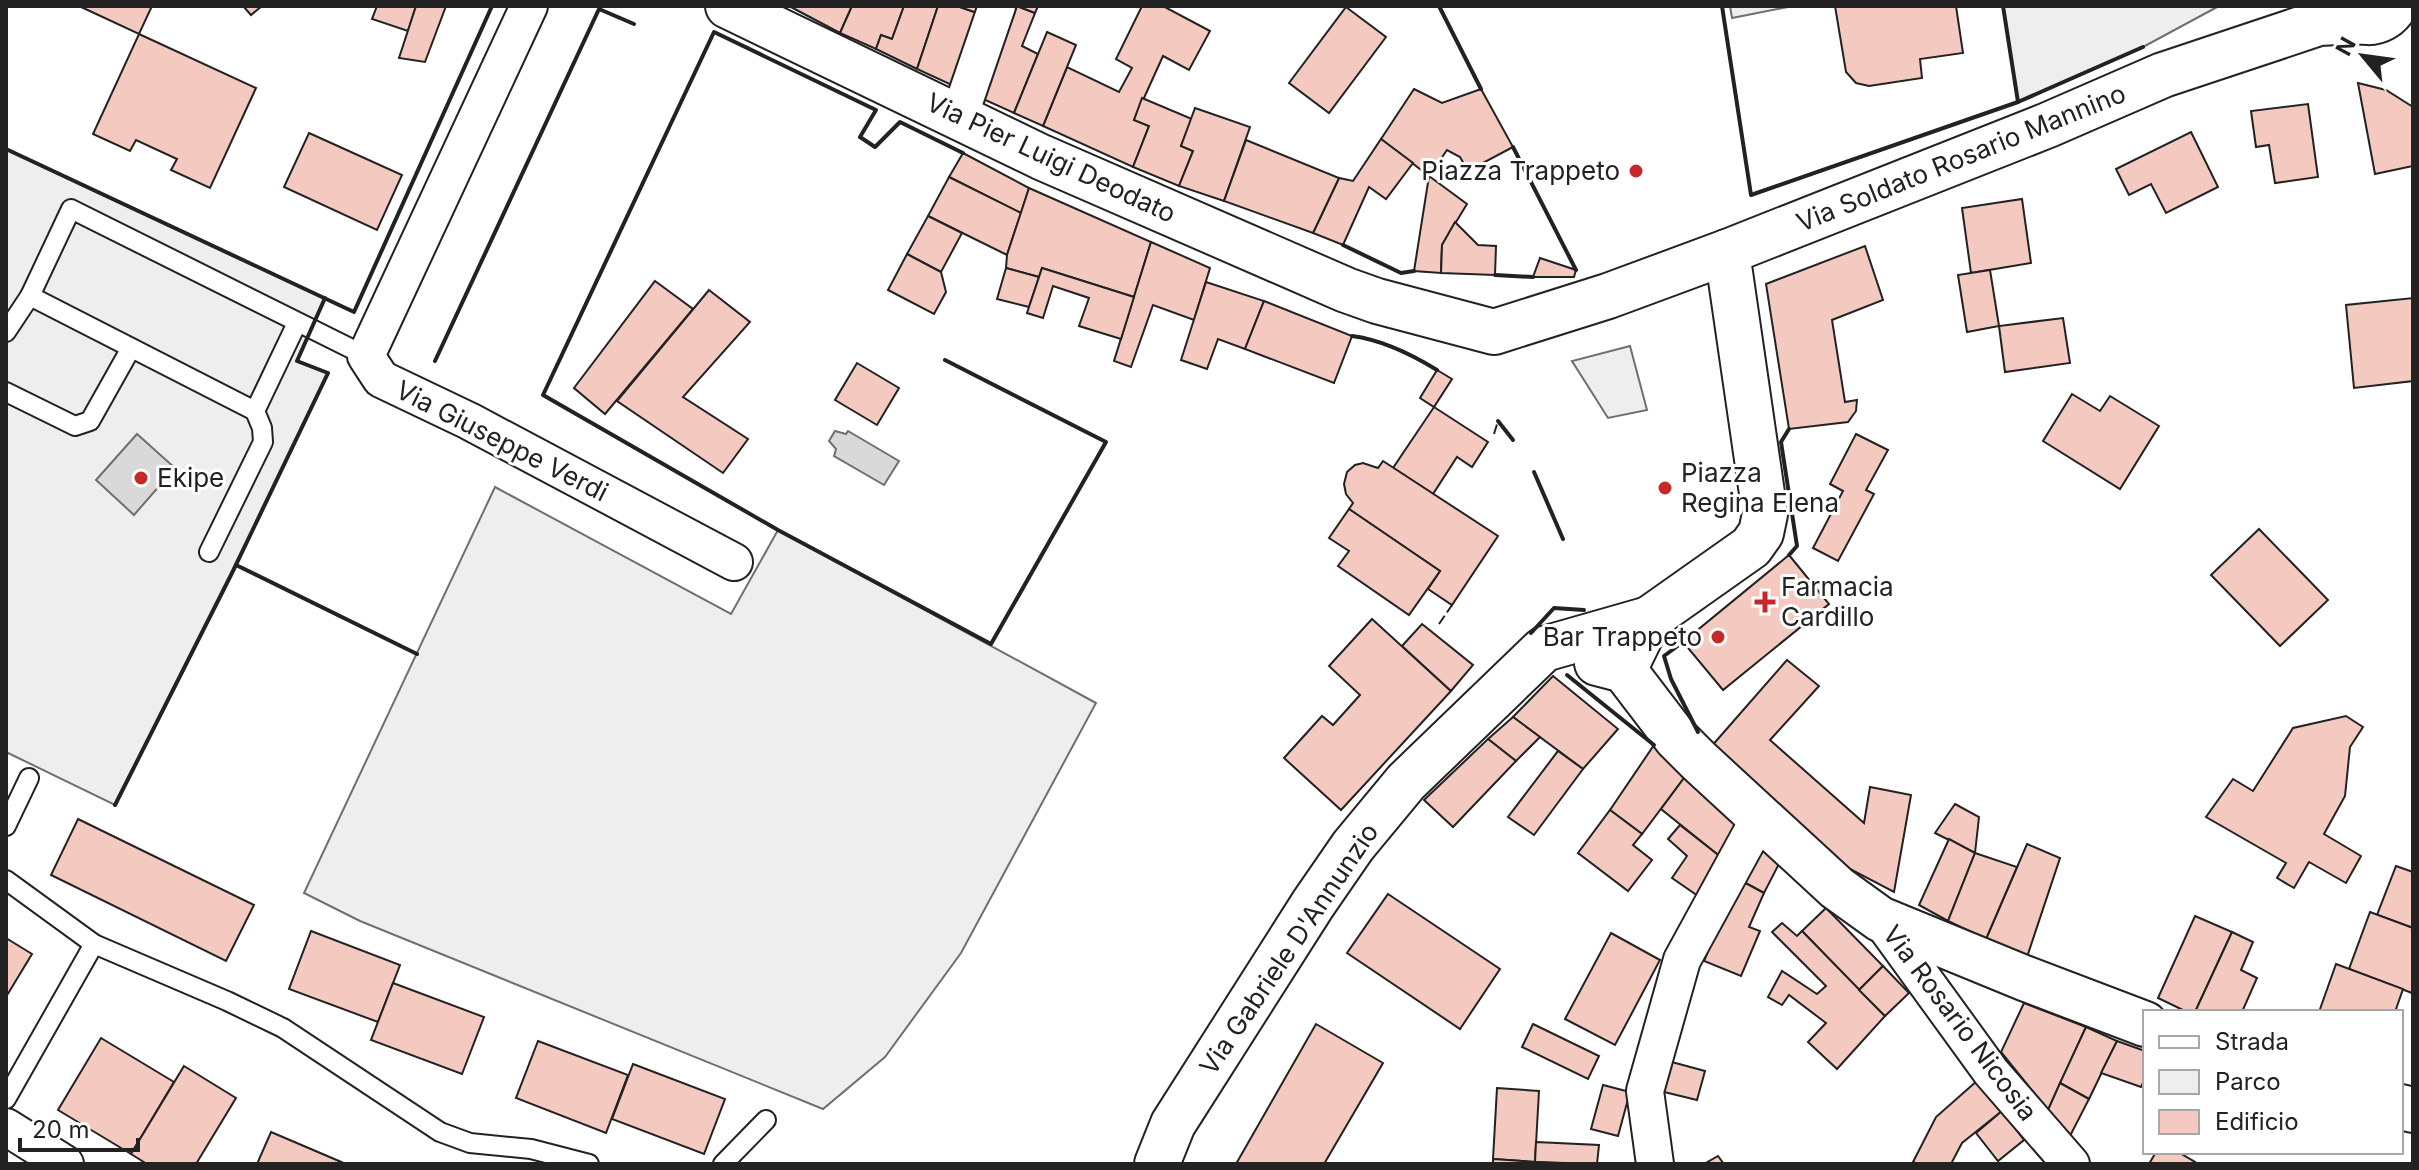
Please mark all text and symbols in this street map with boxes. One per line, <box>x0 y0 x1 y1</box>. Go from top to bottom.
north arrow <box>2323 16 2403 96</box>
text: N <box>2330 33 2361 60</box>
street label: Via Soldato Rosario Mannino <box>1792 77 2130 238</box>
street label: Via Pier Luigi Deodato <box>922 86 1181 229</box>
place label: Piazza Trappeto <box>1421 155 1620 186</box>
marker: Piazza Trappeto <box>1627 162 1645 180</box>
street label: Via Giuseppe Verdi <box>391 374 613 507</box>
place label: Piazza Regina Elena <box>1681 457 1839 518</box>
place label: Ekipe <box>157 462 224 493</box>
marker: Ekipe <box>132 469 150 487</box>
marker: Piazza Regina Elena <box>1656 479 1674 497</box>
place label: Farmacia Cardillo <box>1781 571 1894 632</box>
marker: Farmacia Cardillo <box>1756 593 1774 611</box>
place label: Bar Trappeto <box>1543 621 1702 652</box>
marker: Bar Trappeto <box>1709 628 1727 646</box>
street label: Via Gabriele D'Annunzio <box>1193 817 1384 1080</box>
street label: Via Rosario Nicosia <box>1877 919 2044 1127</box>
legend <box>2143 1010 2403 1154</box>
text: Strada <box>2215 1027 2289 1056</box>
text: Parco <box>2215 1067 2281 1096</box>
scale bar <box>20 1102 138 1152</box>
text: Edificio <box>2215 1107 2299 1136</box>
text: 20 m <box>32 1115 90 1144</box>

